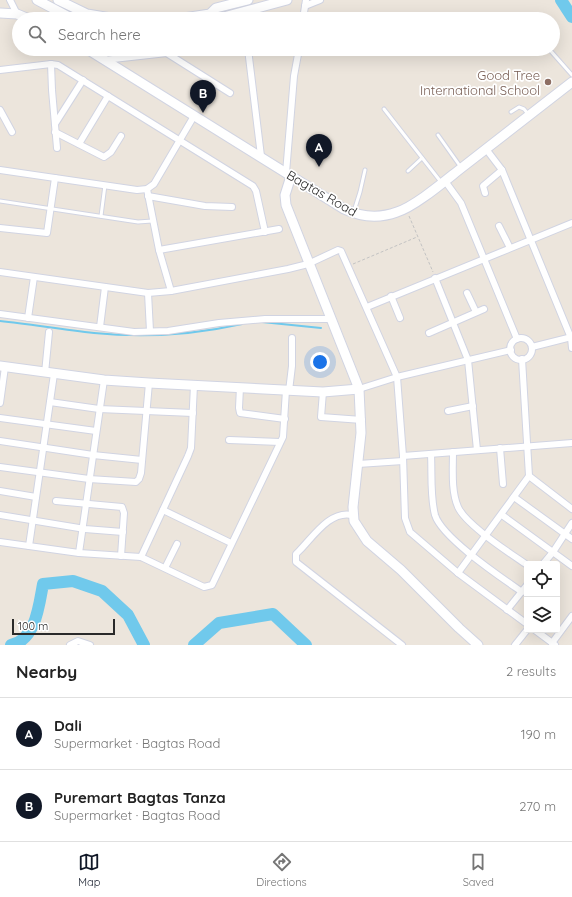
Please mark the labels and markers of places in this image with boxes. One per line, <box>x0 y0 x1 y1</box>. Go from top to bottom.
place label: Good Tree International School <box>420 67 540 98</box>
marker: Good Tree International School <box>543 77 553 87</box>
pin: B <box>190 80 216 113</box>
pin: A <box>306 134 332 167</box>

